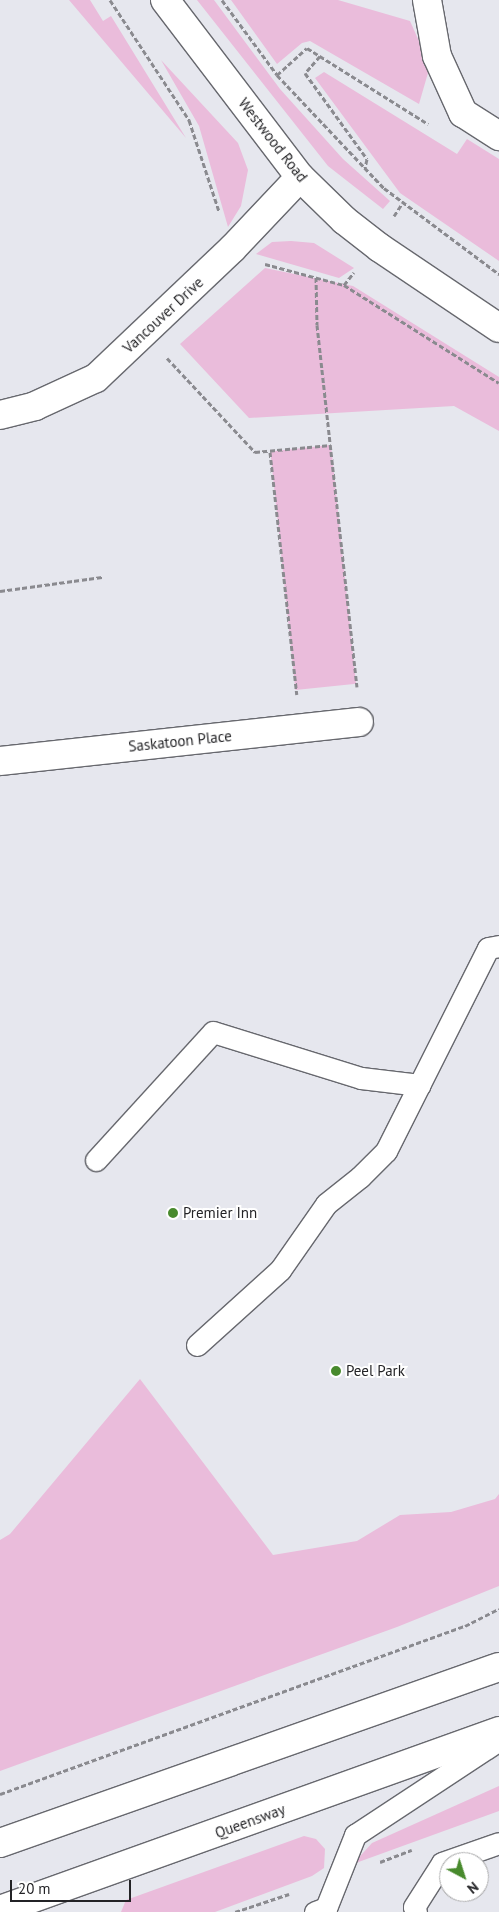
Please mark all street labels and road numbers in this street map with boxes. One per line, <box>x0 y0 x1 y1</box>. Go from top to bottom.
street label: Westwood Road <box>235 94 311 186</box>
street label: Vancouver Drive <box>119 273 207 357</box>
street label: Saskatoon Place <box>127 727 233 755</box>
street label: Queensway <box>212 1800 288 1842</box>

